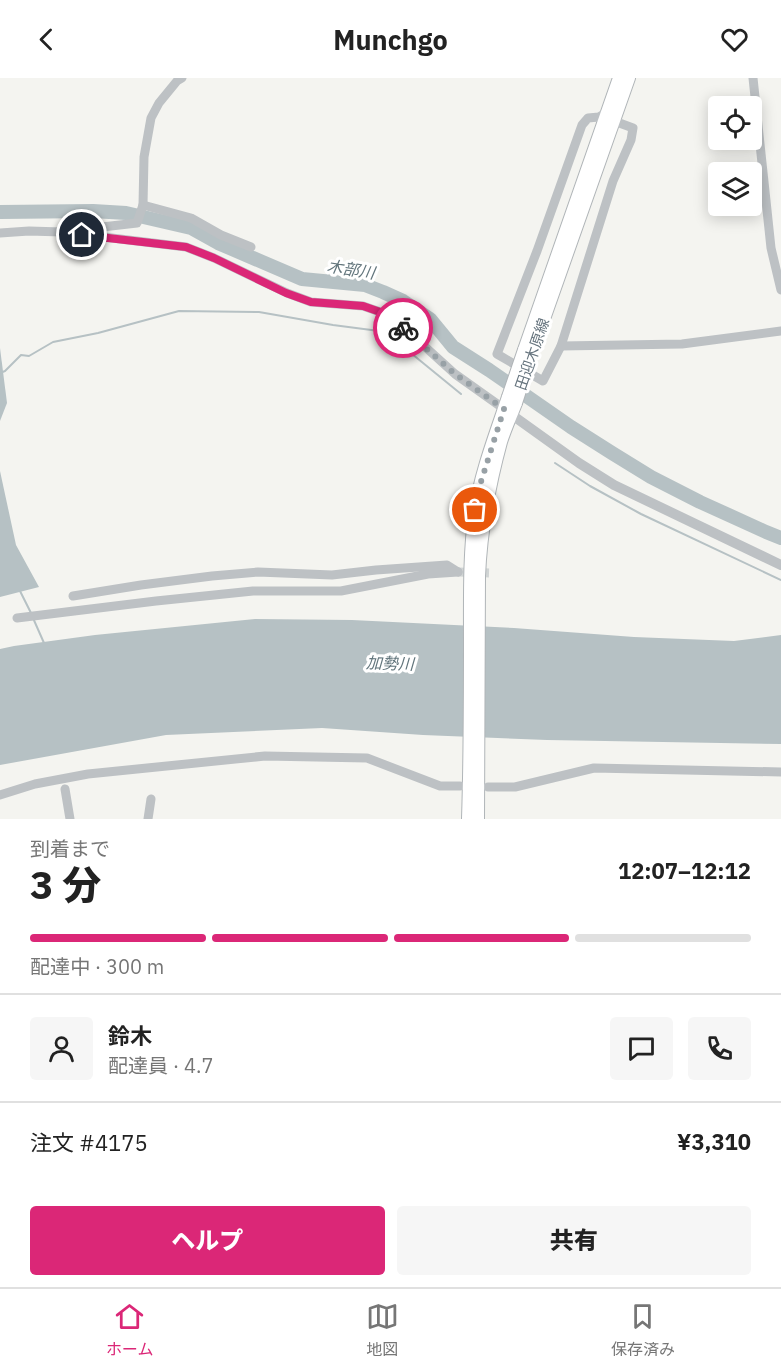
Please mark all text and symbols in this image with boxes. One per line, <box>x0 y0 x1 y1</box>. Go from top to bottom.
text: Munchgo <box>333 22 448 57</box>
icon: back <box>30 23 63 56</box>
icon: heart <box>718 23 751 56</box>
map controls <box>708 96 762 216</box>
button: locate <box>708 96 762 150</box>
button: layers <box>708 162 762 216</box>
pin <box>56 209 107 260</box>
icon: home <box>65 218 98 251</box>
water label: 木部川 <box>326 255 378 283</box>
courier <box>373 298 433 358</box>
icon: bike <box>387 312 420 345</box>
street label: 田迎木原線 <box>511 315 553 393</box>
pin <box>449 484 500 535</box>
icon: bag <box>458 493 491 526</box>
water label: 加勢川 <box>366 652 416 674</box>
text: 到着まで <box>30 835 110 862</box>
text: 12:07–12:12 <box>618 856 751 885</box>
text: 3 分 <box>30 859 102 910</box>
text: 配達中 · 300 m <box>30 953 164 980</box>
button: person <box>30 1017 93 1080</box>
button: chat <box>610 1017 673 1080</box>
button: phone <box>688 1017 751 1080</box>
text: 鈴木 <box>108 1021 152 1050</box>
text: 配達員 · 4.7 <box>108 1052 213 1079</box>
text: ¥3,310 <box>677 1127 751 1156</box>
text: 注文 #4175 <box>30 1128 148 1157</box>
button: ヘルプ <box>30 1206 385 1275</box>
button: 共有 <box>397 1206 751 1275</box>
tab: ホーム <box>106 1300 154 1360</box>
tab: 地図 <box>366 1300 399 1360</box>
tab: 保存済み <box>611 1300 675 1360</box>

